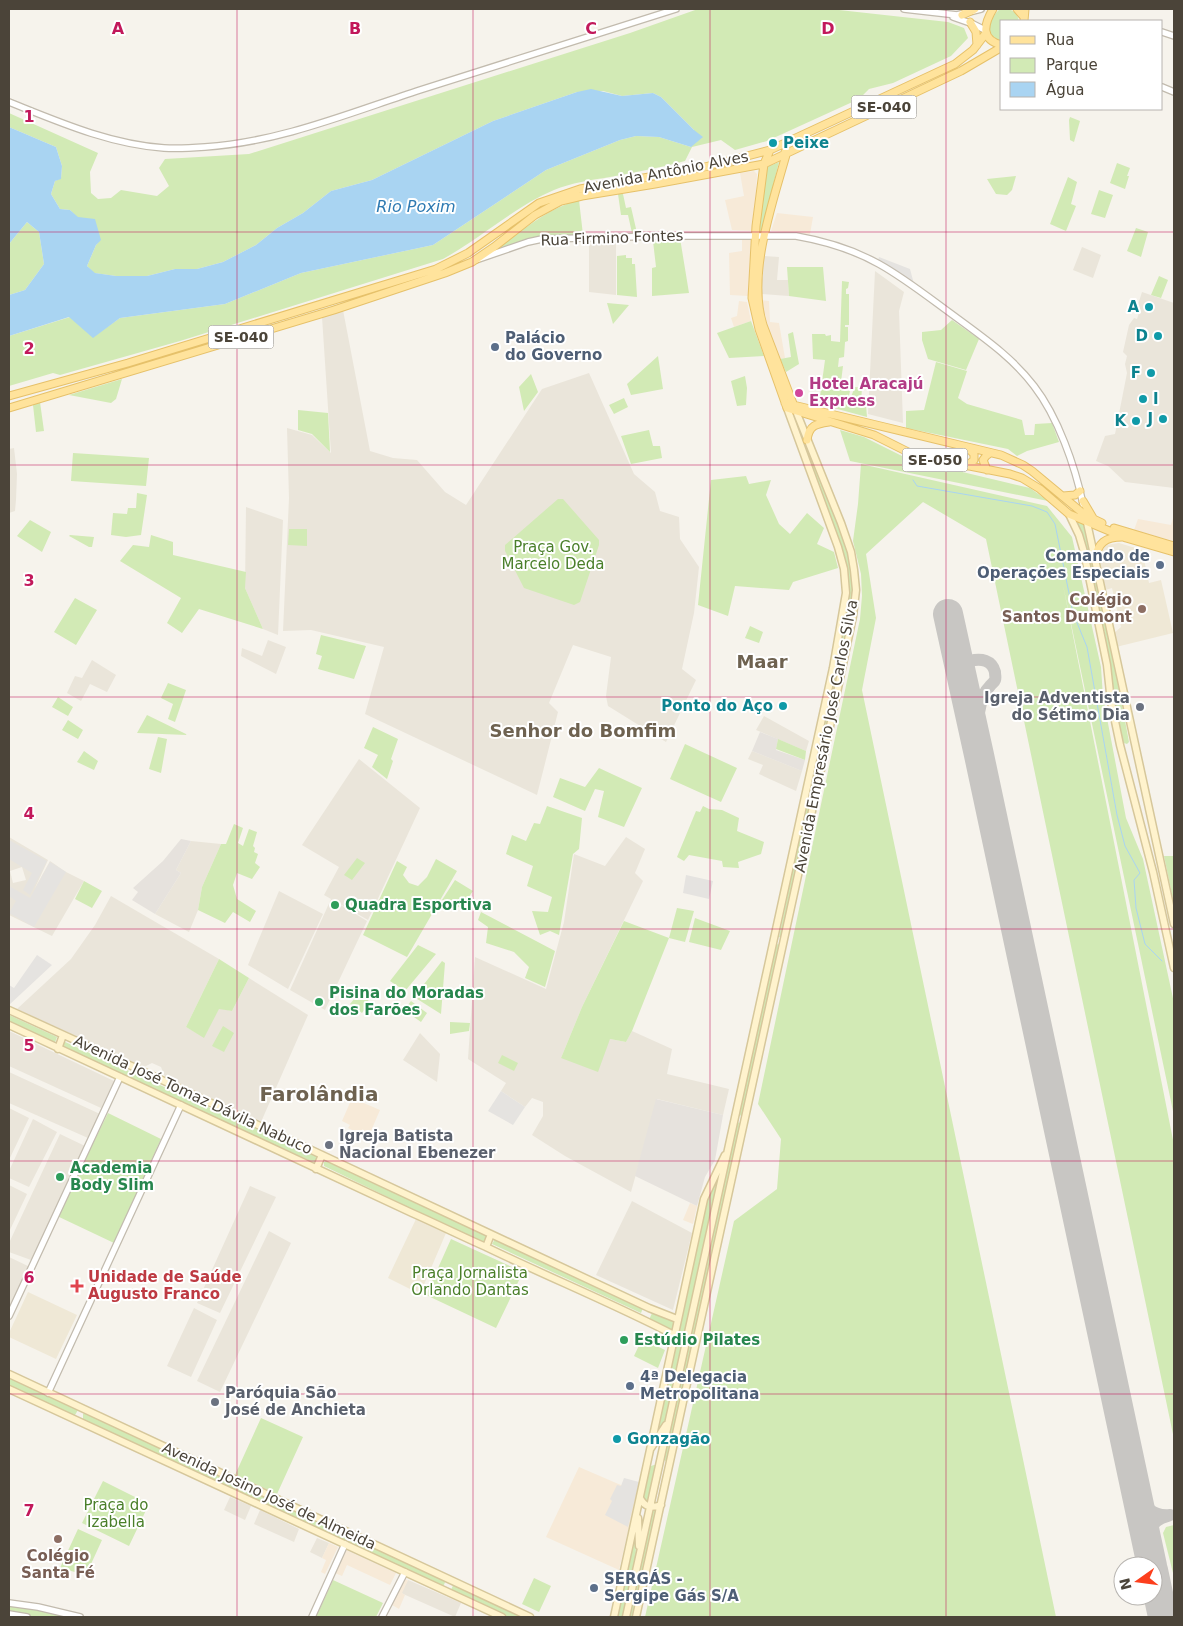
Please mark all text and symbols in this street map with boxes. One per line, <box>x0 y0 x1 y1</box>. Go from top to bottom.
text: A <box>112 19 125 38</box>
text: B <box>349 19 361 38</box>
text: C <box>585 19 597 38</box>
text: D <box>821 19 835 38</box>
legend <box>1000 20 1163 110</box>
text: Rua <box>1046 31 1074 49</box>
text: Parque <box>1046 56 1098 74</box>
text: Água <box>1046 80 1084 99</box>
road number: SE-040 <box>852 95 916 118</box>
text: 1 <box>23 107 35 126</box>
place label: Peixe <box>783 134 829 152</box>
marker: Peixe <box>767 137 779 149</box>
street label: Avenida Antônio Alves <box>582 147 750 197</box>
water label: Rio Poxim <box>376 197 456 216</box>
street label: Rua Firmino Fontes <box>540 227 684 249</box>
place label: A <box>1127 298 1139 316</box>
marker: A <box>1143 301 1155 313</box>
road number: SE-040 <box>208 326 274 348</box>
place label: D <box>1136 327 1148 345</box>
place label: Palácio do Governo <box>505 329 602 364</box>
marker: D <box>1152 330 1164 342</box>
text: 2 <box>23 339 35 358</box>
marker: Palácio do Governo <box>489 341 501 353</box>
place label: F <box>1131 364 1141 382</box>
marker: F <box>1145 367 1157 379</box>
place label: Hotel Aracajú Express <box>809 375 924 410</box>
marker: Hotel Aracajú Express <box>793 387 805 399</box>
place label: I <box>1153 390 1159 408</box>
marker: I <box>1137 393 1149 405</box>
place label: J <box>1146 410 1153 428</box>
place label: K <box>1114 412 1127 430</box>
marker: J <box>1157 413 1169 425</box>
marker: K <box>1130 415 1142 427</box>
road number: SE-050 <box>902 448 968 472</box>
park label: Praça Gov. Marcelo Deda <box>501 538 605 573</box>
place label: Comando de Operações Especiais <box>977 547 1150 582</box>
marker: Comando de Operações Especiais <box>1154 559 1166 571</box>
text: 3 <box>23 571 35 590</box>
place label: Colégio Santos Dumont <box>1002 591 1132 626</box>
street label: Avenida Empresário José Carlos Silva <box>791 598 861 874</box>
marker: Colégio Santos Dumont <box>1136 603 1148 615</box>
district label: Maar <box>736 651 788 672</box>
place label: Igreja Adventista do Sétimo Dia <box>984 689 1130 724</box>
place label: Ponto do Aço <box>661 697 773 715</box>
marker: Ponto do Aço <box>777 700 789 712</box>
marker: Igreja Adventista do Sétimo Dia <box>1134 701 1146 713</box>
district label: Senhor do Bomfim <box>490 720 676 741</box>
text: 4 <box>23 804 35 823</box>
place label: Quadra Esportiva <box>345 896 492 914</box>
marker: Quadra Esportiva <box>329 899 341 911</box>
place label: Pisina do Moradas dos Farões <box>329 984 484 1019</box>
marker: Pisina do Moradas dos Farões <box>313 996 325 1008</box>
street label: Avenida José Tomaz Dávila Nabuco <box>71 1032 315 1158</box>
text: 5 <box>23 1036 35 1055</box>
district label: Farolândia <box>260 1082 378 1106</box>
place label: Igreja Batista Nacional Ebenezer <box>339 1127 496 1162</box>
marker: Igreja Batista Nacional Ebenezer <box>323 1139 335 1151</box>
place label: Academia Body Slim <box>70 1159 154 1194</box>
marker: Academia Body Slim <box>54 1171 66 1183</box>
park label: Praça Jornalista Orlando Dantas <box>411 1264 529 1299</box>
text: 6 <box>23 1268 35 1287</box>
place label: Unidade de Saúde Augusto Franco <box>88 1268 242 1303</box>
marker: Unidade de Saúde Augusto Franco <box>70 1279 84 1293</box>
place label: Estúdio Pilates <box>634 1331 760 1349</box>
marker: Estúdio Pilates <box>618 1334 630 1346</box>
place label: 4ª Delegacia Metropolitana <box>640 1368 759 1403</box>
marker: 4ª Delegacia Metropolitana <box>624 1380 636 1392</box>
place label: Paróquia São José de Anchieta <box>224 1384 366 1419</box>
marker: Paróquia São José de Anchieta <box>209 1396 221 1408</box>
place label: Gonzagão <box>627 1430 710 1448</box>
marker: Gonzagão <box>611 1433 623 1445</box>
street label: Avenida Josino José de Almeida <box>159 1438 379 1554</box>
park label: Praça do Izabella <box>83 1496 149 1531</box>
text: 7 <box>23 1501 35 1520</box>
marker: Colégio Santa Fé <box>52 1533 64 1545</box>
place label: Colégio Santa Fé <box>21 1547 95 1582</box>
north arrow <box>1113 1556 1163 1606</box>
place label: SERGÁS - Sergipe Gás S/A <box>604 1569 739 1605</box>
text: N <box>1116 1577 1135 1592</box>
marker: SERGÁS - Sergipe Gás S/A <box>588 1582 600 1594</box>

